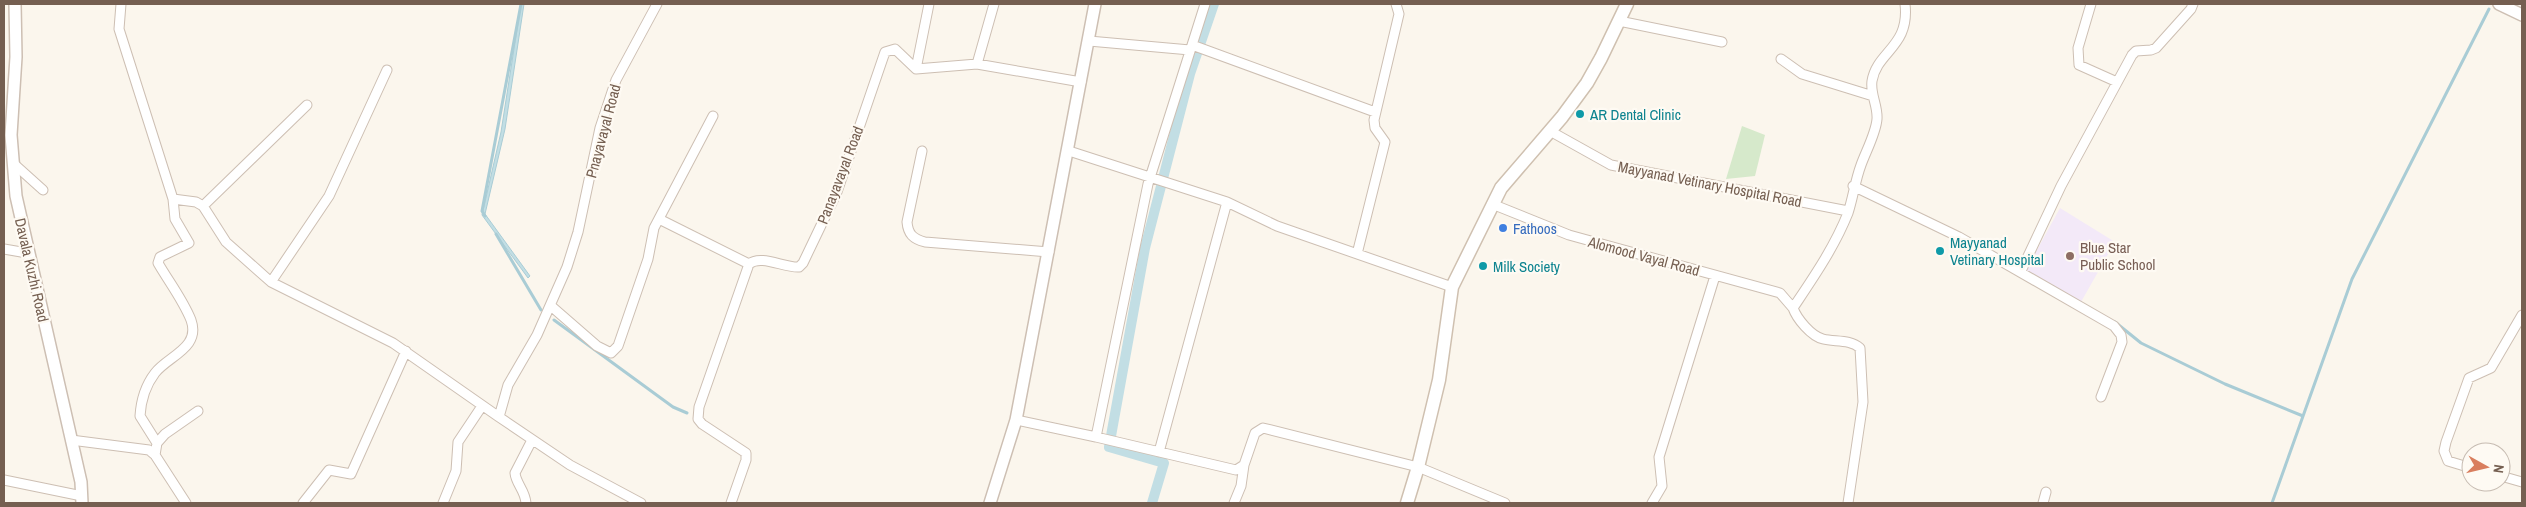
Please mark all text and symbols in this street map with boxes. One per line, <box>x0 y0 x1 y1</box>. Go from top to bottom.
street label: Pnayavayal Road <box>580 82 626 180</box>
place label: AR Dental Clinic <box>1589 104 1681 125</box>
marker: AR Dental Clinic <box>1574 108 1586 120</box>
street label: Panayavayal Road <box>812 123 868 227</box>
street label: Mayyanad Vetinary Hospital Road <box>1616 156 1804 212</box>
street label: Davala Kuzhi Road <box>10 216 54 324</box>
place label: Fathoos <box>1513 218 1557 239</box>
marker: Fathoos <box>1497 222 1509 234</box>
street label: Alomood Vayal Road <box>1585 231 1702 281</box>
place label: Mayyanad Vetinary Hospital <box>1950 232 2044 270</box>
place label: Blue Star Public School <box>2080 237 2155 275</box>
marker: Mayyanad Vetinary Hospital <box>1934 245 1946 257</box>
marker: Blue Star Public School <box>2064 250 2076 262</box>
place label: Milk Society <box>1493 256 1561 277</box>
marker: Milk Society <box>1477 260 1489 272</box>
north arrow <box>2461 442 2511 492</box>
text: N <box>2489 463 2508 474</box>

